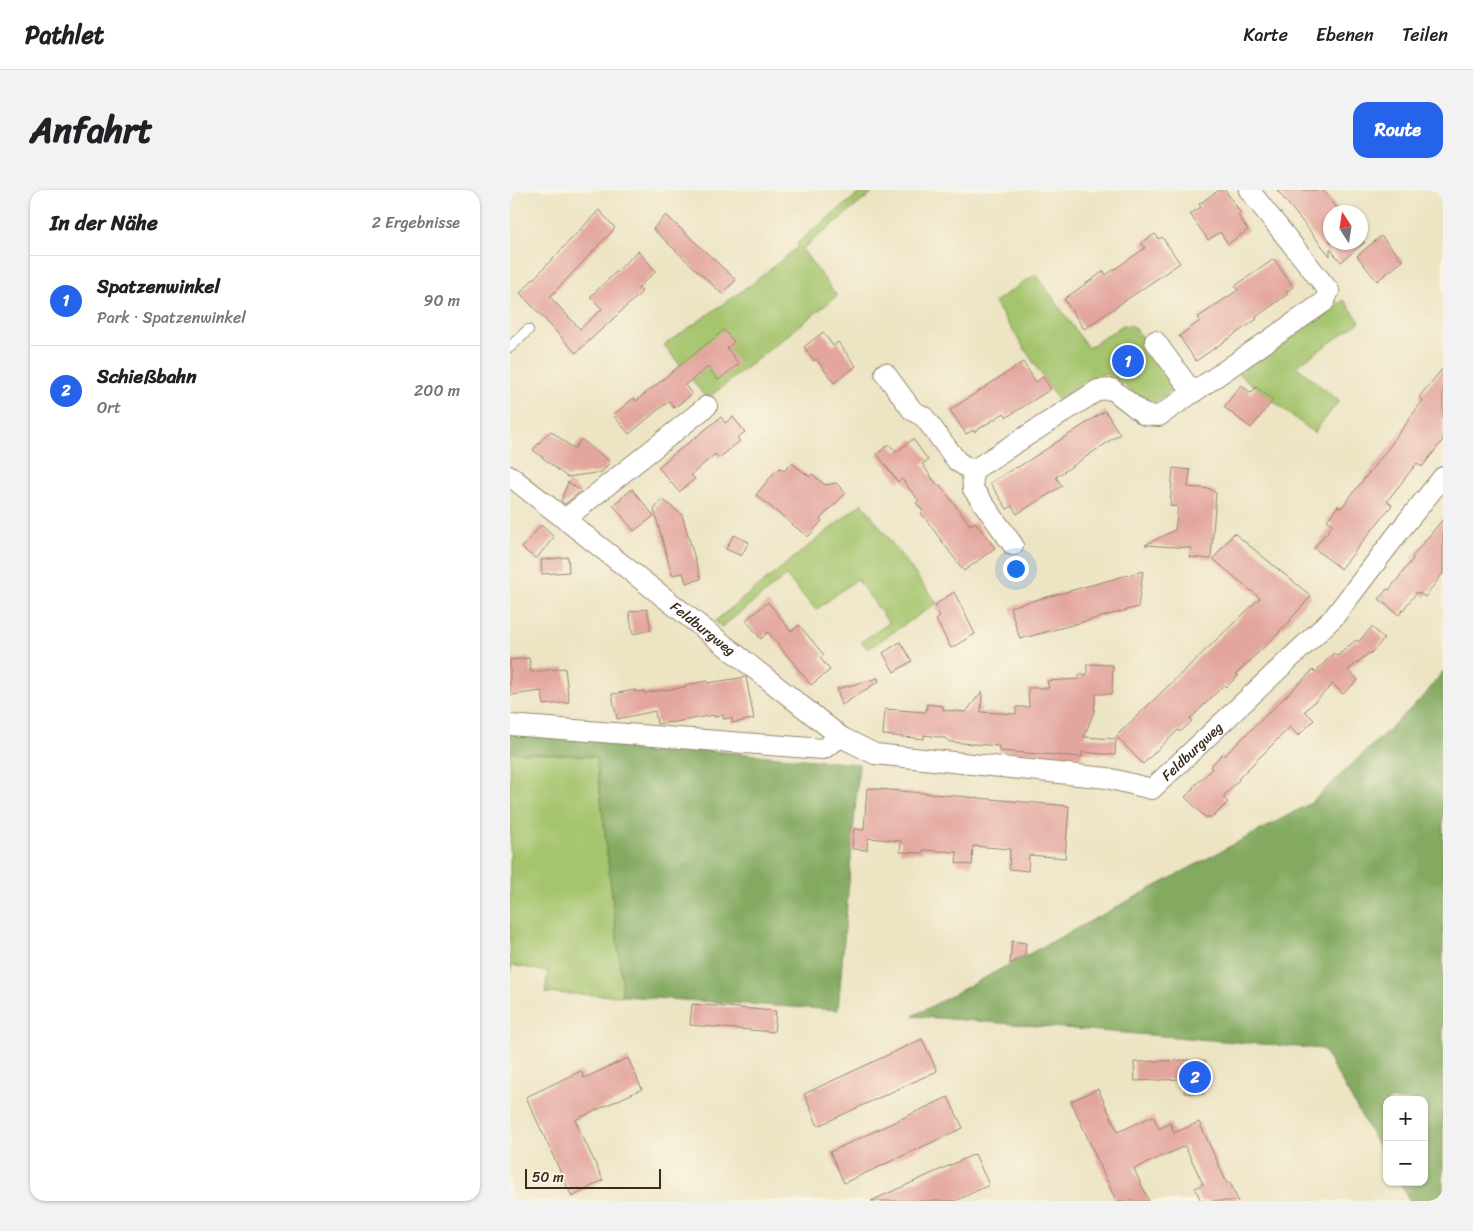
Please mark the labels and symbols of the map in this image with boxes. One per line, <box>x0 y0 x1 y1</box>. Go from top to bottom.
north arrow <box>1323 205 1368 250</box>
pin: 1 <box>1112 342 1144 380</box>
your location <box>1003 556 1029 582</box>
street label: Feldburgweg <box>665 595 741 663</box>
street label: Feldburgweg <box>1155 716 1229 787</box>
pin: 2 <box>1179 1058 1211 1096</box>
scale bar <box>525 1166 661 1189</box>

